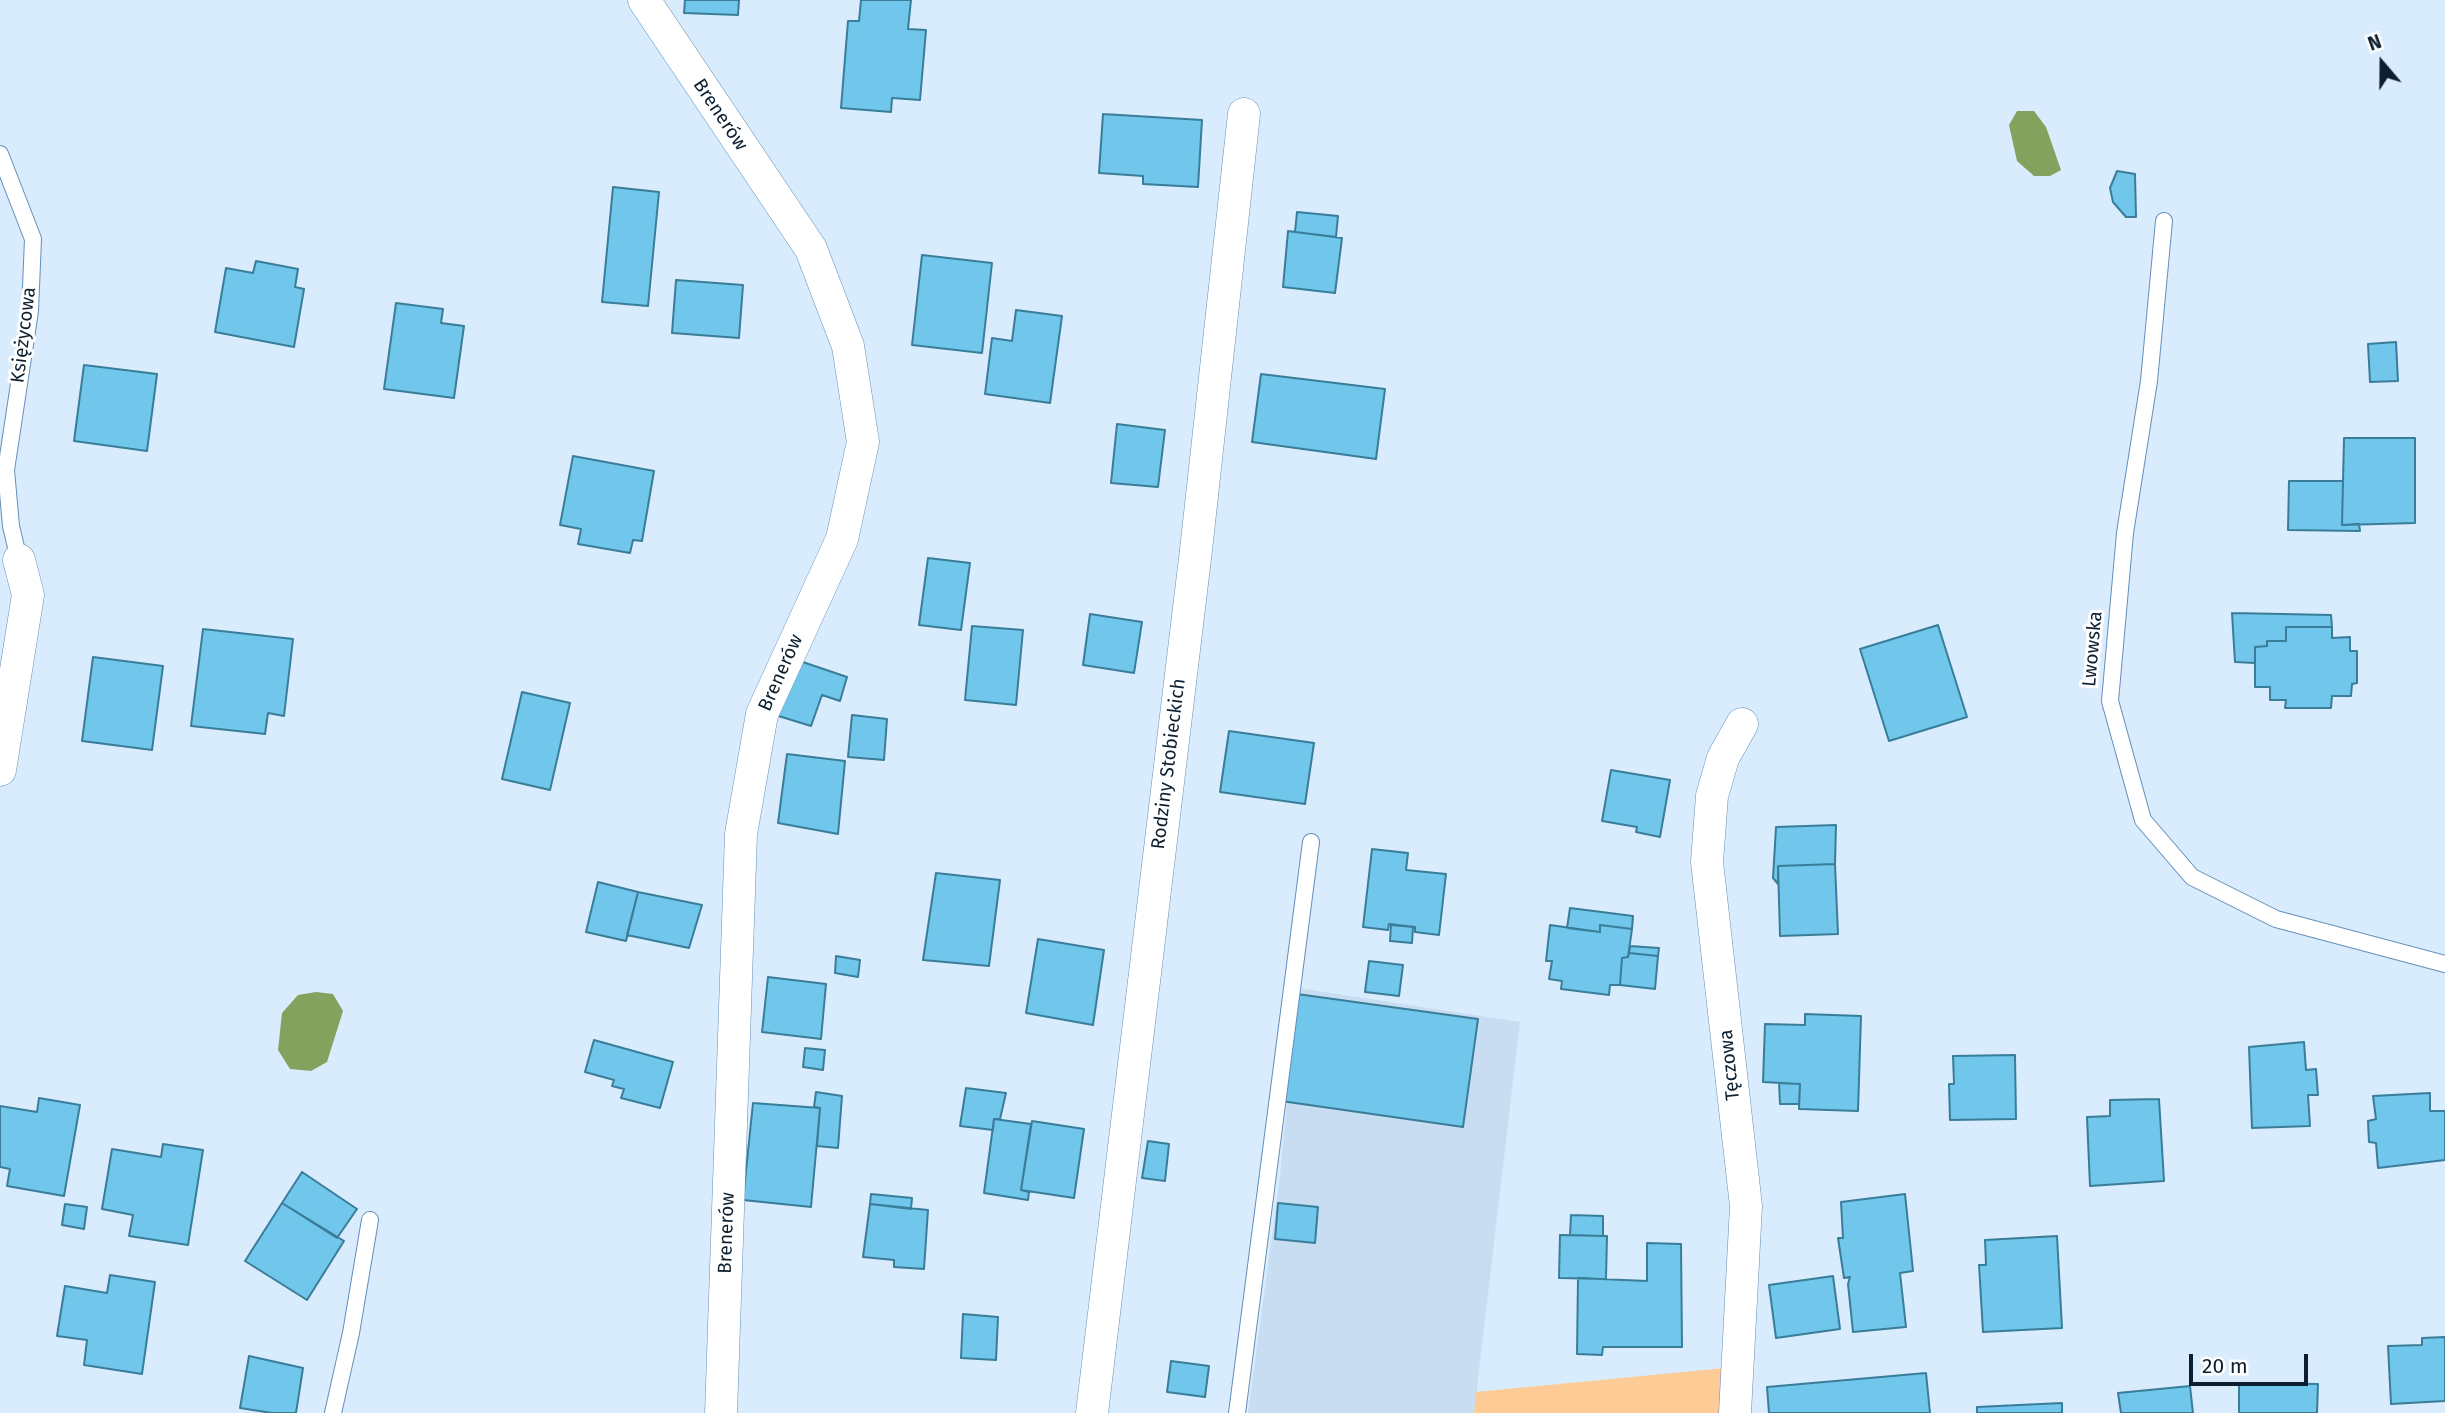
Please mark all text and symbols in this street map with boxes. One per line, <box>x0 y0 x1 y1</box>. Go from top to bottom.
north arrow <box>2347 28 2417 98</box>
text: N <box>2365 30 2384 56</box>
street label: Brenerów <box>688 75 752 155</box>
street label: Księżycowa <box>7 286 41 384</box>
street label: Lwowska <box>2078 610 2108 688</box>
street label: Brenerów <box>754 631 808 715</box>
street label: Rodziny Stobieckich <box>1147 677 1191 851</box>
street label: Tęczowa <box>1715 1028 1745 1102</box>
street label: Brenerów <box>714 1192 740 1274</box>
scale bar <box>2193 1340 2312 1384</box>
text: 20 m <box>2202 1353 2248 1379</box>

